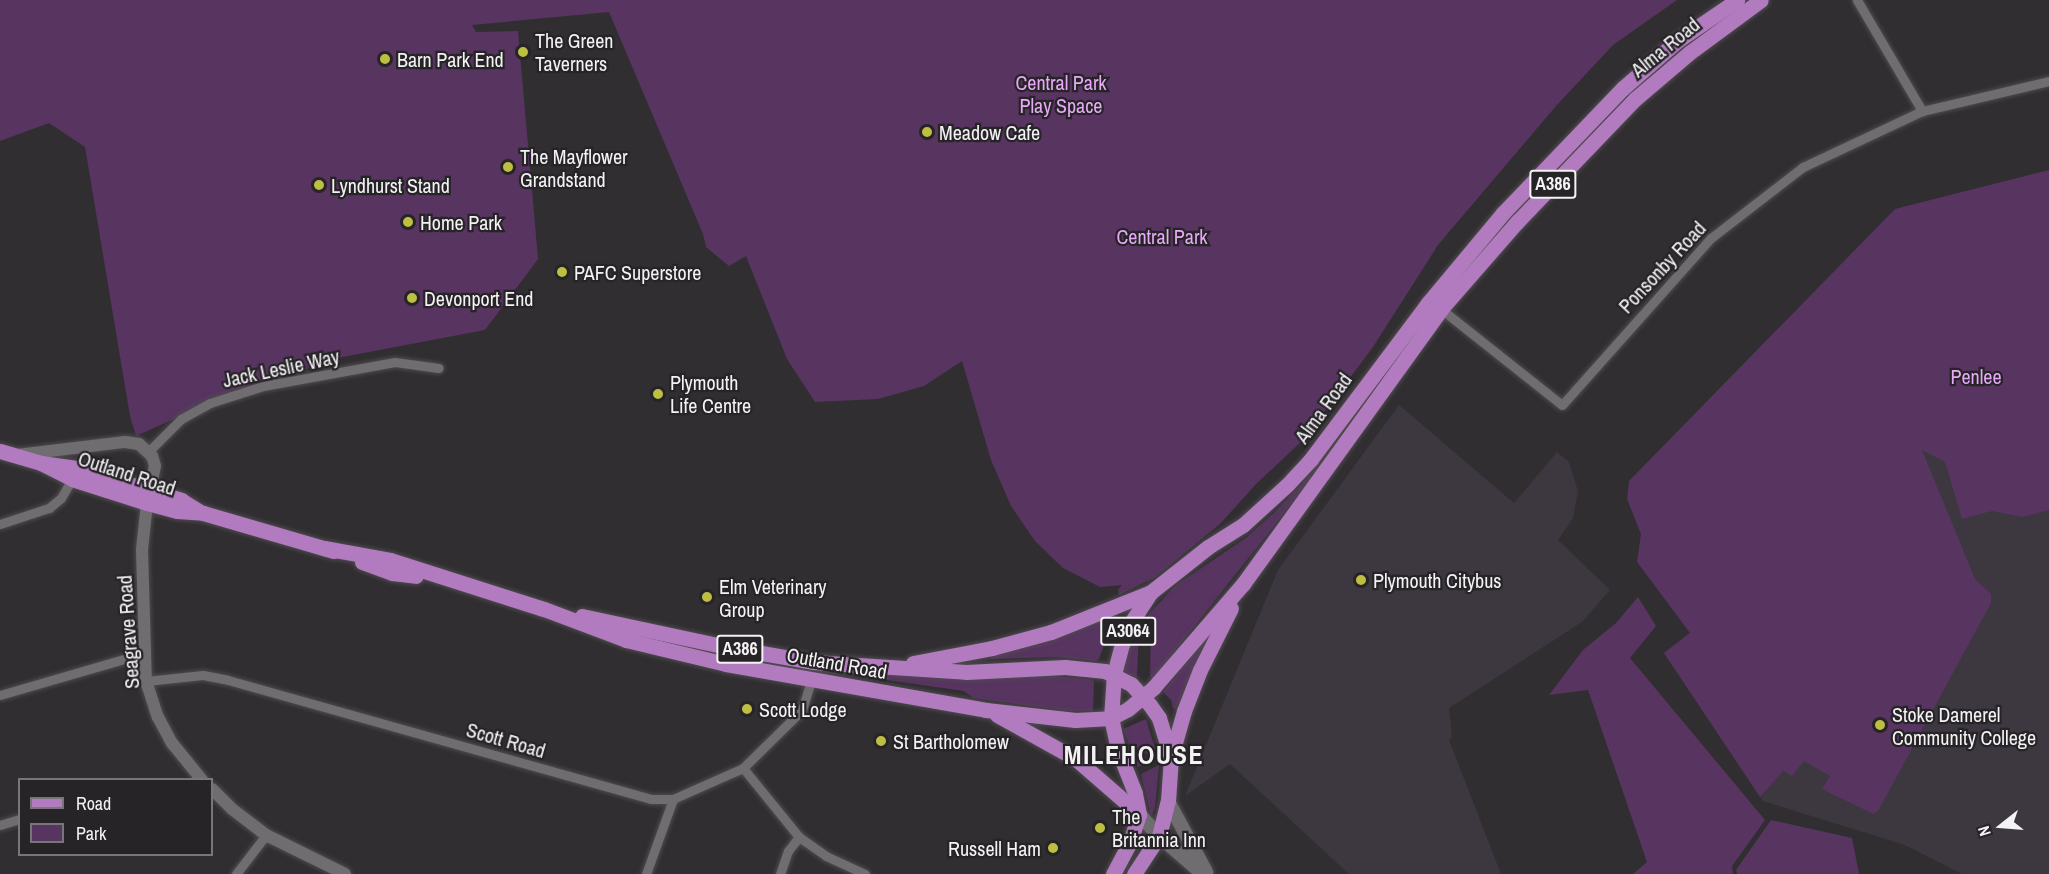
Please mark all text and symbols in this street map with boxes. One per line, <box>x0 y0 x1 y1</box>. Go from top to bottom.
street label: Alma Road <box>1626 12 1704 82</box>
place label: The Green Taverners <box>535 28 613 75</box>
marker: The Green Taverners <box>516 45 530 59</box>
place label: Barn Park End <box>397 47 504 71</box>
marker: Barn Park End <box>378 52 392 66</box>
park label: Central Park Play Space <box>1015 71 1107 118</box>
place label: Meadow Cafe <box>939 120 1040 144</box>
marker: Meadow Cafe <box>920 125 934 139</box>
place label: The Mayflower Grandstand <box>520 144 628 191</box>
marker: The Mayflower Grandstand <box>501 160 515 174</box>
road number: A386 <box>1529 169 1577 199</box>
place label: Lyndhurst Stand <box>331 173 450 197</box>
marker: Lyndhurst Stand <box>312 178 326 192</box>
place label: Home Park <box>420 210 502 234</box>
marker: Home Park <box>401 215 415 229</box>
street label: Ponsonby Road <box>1613 216 1711 318</box>
park label: Central Park <box>1116 224 1208 248</box>
place label: PAFC Superstore <box>574 260 701 284</box>
marker: PAFC Superstore <box>555 265 569 279</box>
place label: Devonport End <box>424 286 533 310</box>
marker: Devonport End <box>405 291 419 305</box>
street label: Jack Leslie Way <box>220 344 342 392</box>
park label: Penlee <box>1950 364 2002 388</box>
street label: Alma Road <box>1289 368 1357 448</box>
place label: Plymouth Life Centre <box>670 371 751 418</box>
marker: Plymouth Life Centre <box>651 387 665 401</box>
street label: Outland Road <box>75 446 179 500</box>
place label: Plymouth Citybus <box>1373 568 1502 592</box>
marker: Plymouth Citybus <box>1354 573 1368 587</box>
street label: Seagrave Road <box>112 574 144 690</box>
place label: Elm Veterinary Group <box>719 574 827 621</box>
marker: Elm Veterinary Group <box>700 590 714 604</box>
road number: A3064 <box>1100 616 1156 646</box>
road number: A386 <box>716 634 764 664</box>
street label: Outland Road <box>785 642 889 684</box>
place label: Scott Lodge <box>759 697 847 721</box>
marker: Scott Lodge <box>740 702 754 716</box>
place label: Stoke Damerel Community College <box>1892 702 2036 749</box>
street label: Scott Road <box>464 717 548 763</box>
marker: Stoke Damerel Community College <box>1873 718 1887 732</box>
place label: St Bartholomew <box>893 729 1009 753</box>
marker: St Bartholomew <box>874 734 888 748</box>
district label: MILEHOUSE <box>1064 739 1204 771</box>
legend <box>18 778 213 856</box>
text: Road <box>76 791 111 816</box>
north arrow <box>1971 796 2031 856</box>
place label: The Britannia Inn <box>1112 804 1206 851</box>
text: Park <box>76 821 106 846</box>
marker: The Britannia Inn <box>1093 821 1107 835</box>
text: N <box>1972 824 1996 839</box>
place label: Russell Ham <box>948 836 1041 860</box>
marker: Russell Ham <box>1046 841 1060 855</box>

